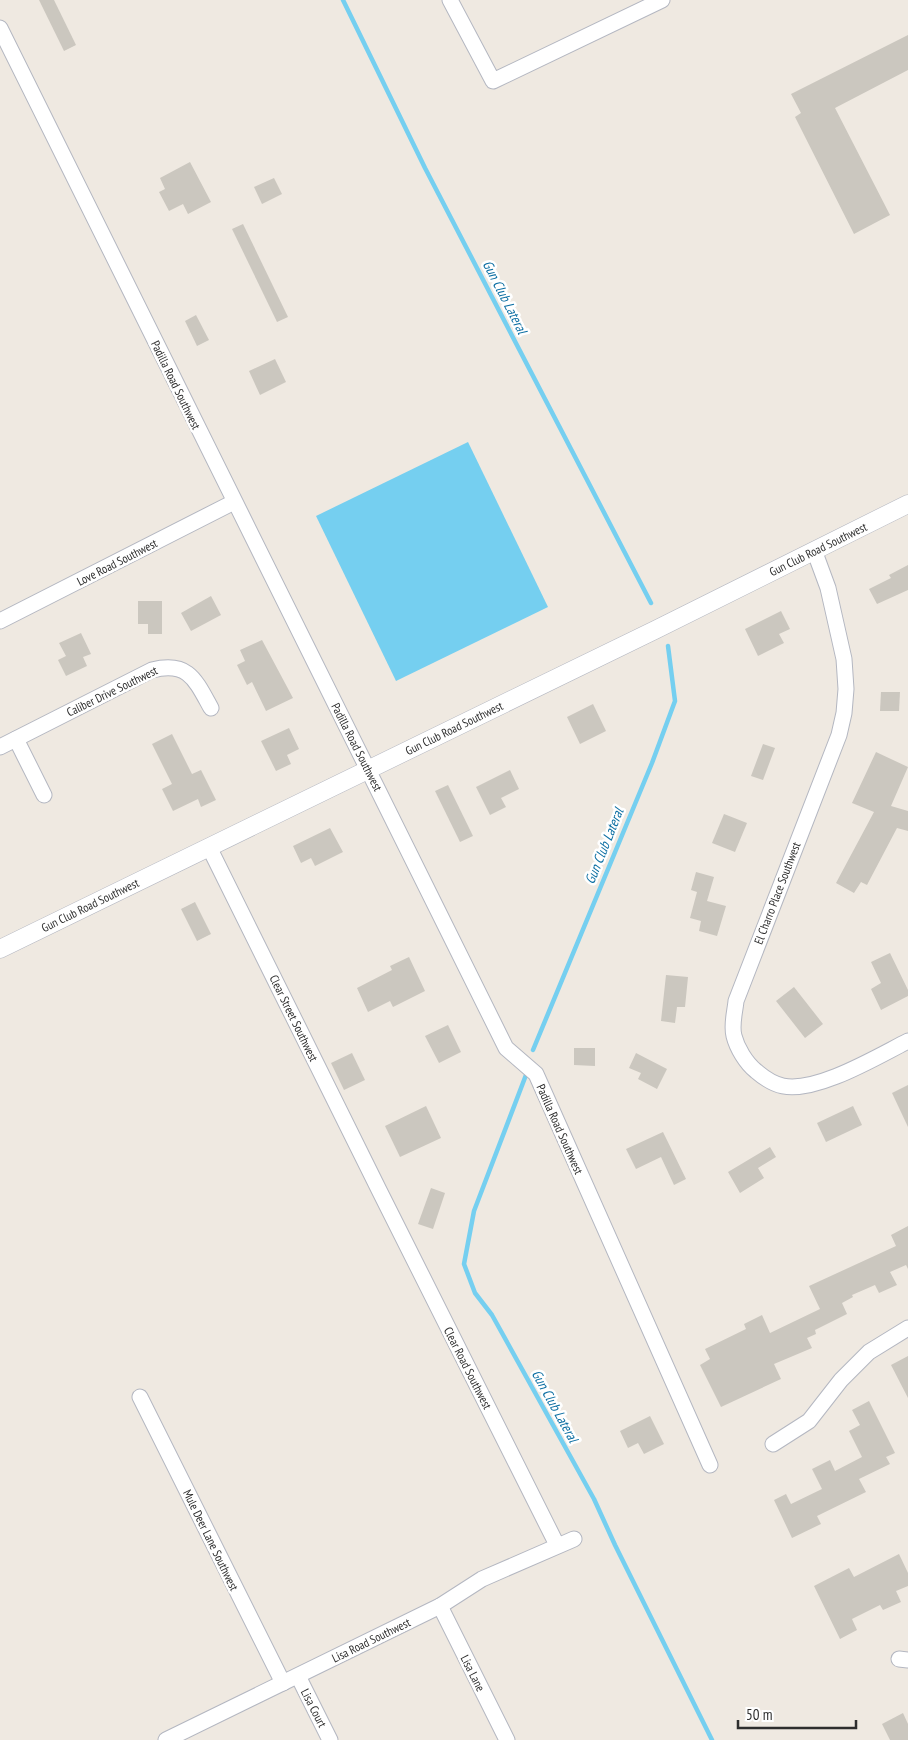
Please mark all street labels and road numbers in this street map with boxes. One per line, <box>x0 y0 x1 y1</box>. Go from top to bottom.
street label: Padilla Road Southwest <box>148 338 204 433</box>
street label: Gun Club Road Southwest <box>767 519 870 579</box>
street label: Love Road Southwest <box>74 535 160 589</box>
street label: Caliber Drive Southwest <box>64 662 161 720</box>
street label: Gun Club Road Southwest <box>403 698 506 758</box>
street label: Padilla Road Southwest <box>328 700 386 794</box>
street label: El Charro Place Southwest <box>751 839 804 946</box>
street label: Gun Club Road Southwest <box>39 875 142 935</box>
street label: Clear Street Southwest <box>267 972 322 1064</box>
street label: Padilla Road Southwest <box>533 1082 587 1177</box>
street label: Clear Road Southwest <box>441 1324 495 1412</box>
street label: Mule Deer Lane Southwest <box>180 1487 242 1594</box>
street label: Lisa Road Southwest <box>329 1614 413 1665</box>
street label: Lisa Lane <box>458 1652 489 1694</box>
street label: Lisa Court <box>298 1686 330 1730</box>

